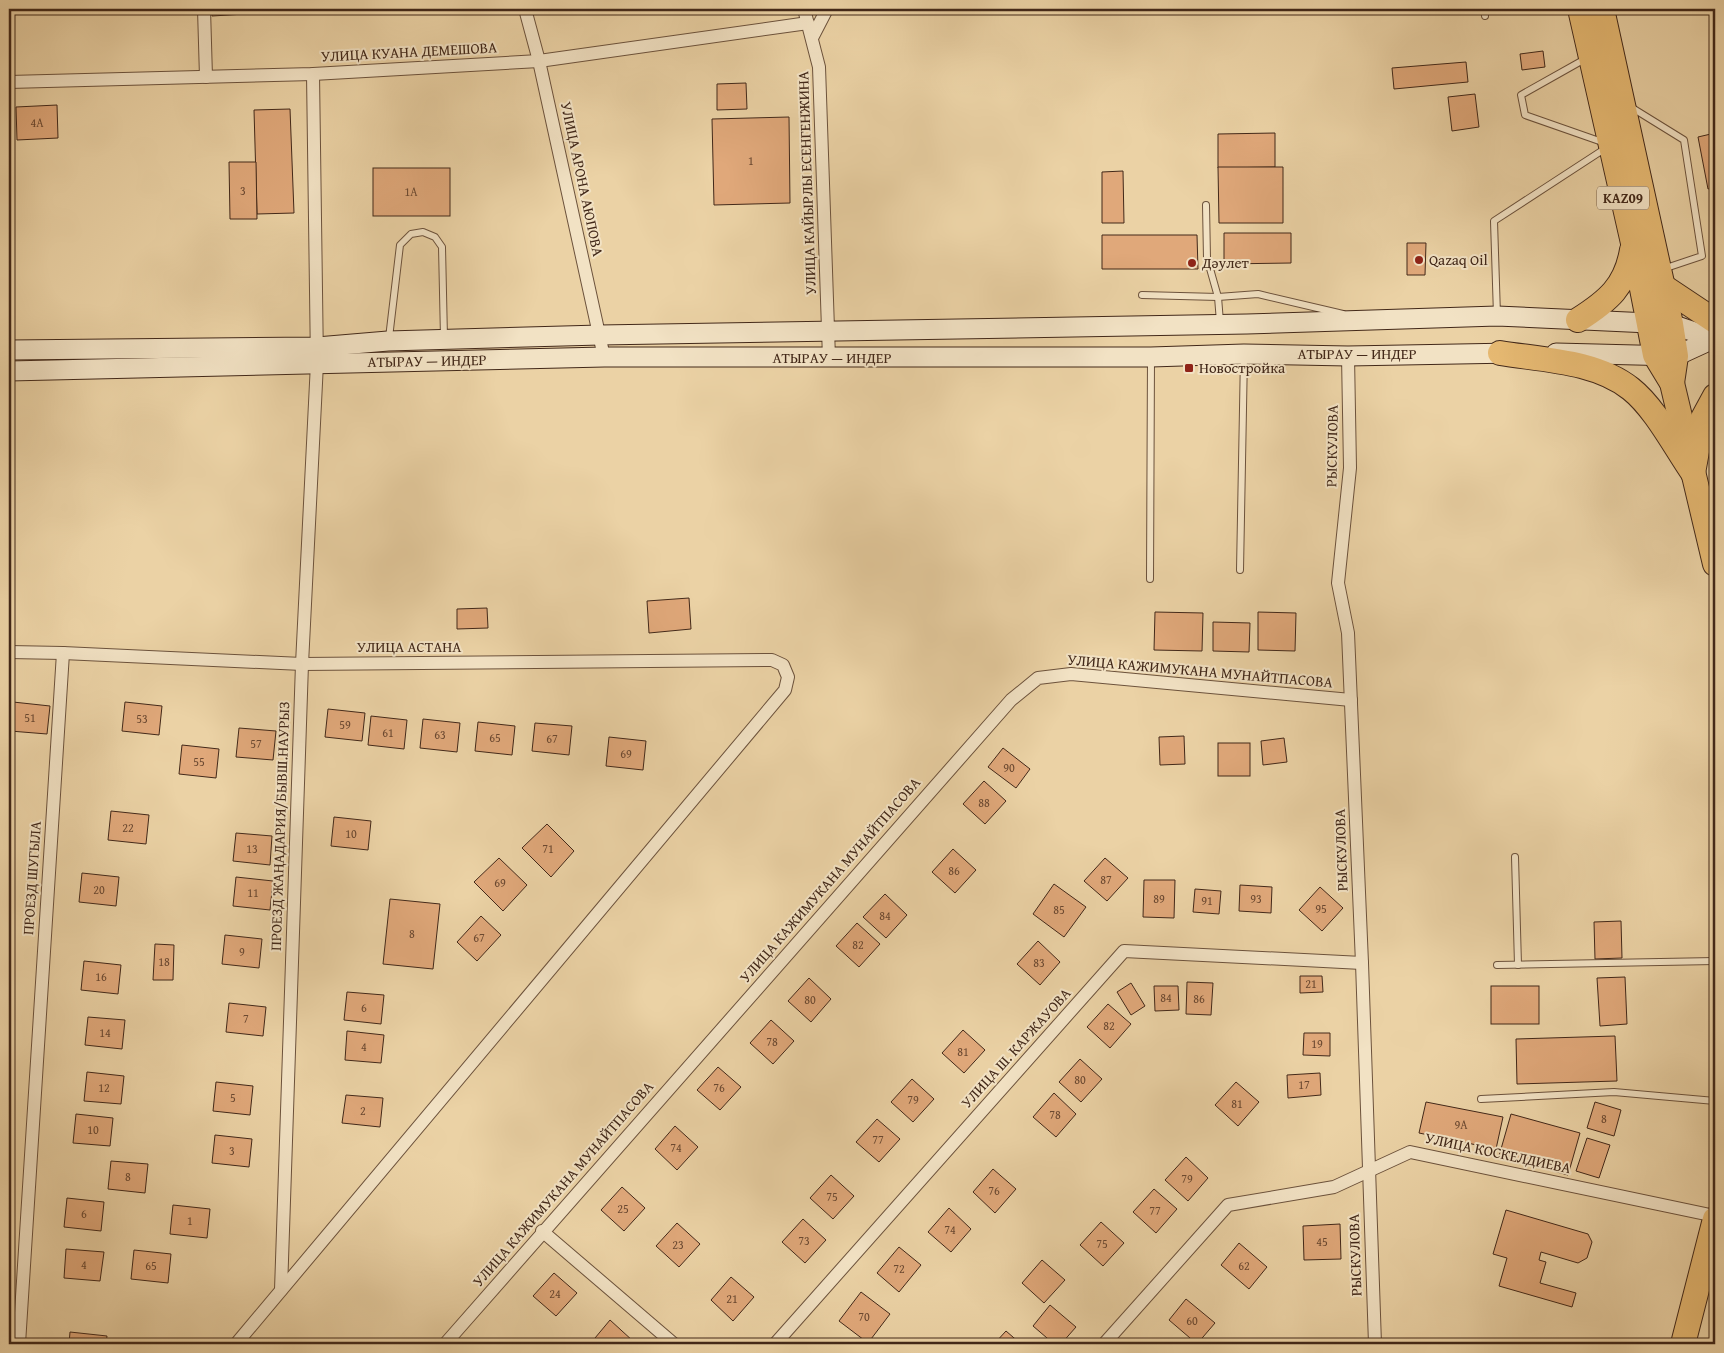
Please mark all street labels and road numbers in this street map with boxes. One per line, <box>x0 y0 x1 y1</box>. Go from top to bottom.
street label: УЛИЦА КУАНА ДЕМЕШОВА <box>320 36 498 67</box>
street label: УЛИЦА КАЙЫРЛЫ ЕСЕНГЕНЖИНА <box>792 71 821 295</box>
street label: УЛИЦА АРОНА АЮПОВА <box>556 100 609 258</box>
road number: KAZ09 <box>1597 187 1649 210</box>
street label: АТЫРАУ — ИНДЕР <box>1298 343 1417 364</box>
street label: АТЫРАУ — ИНДЕР <box>773 347 892 368</box>
street label: АТЫРАУ — ИНДЕР <box>367 349 487 372</box>
street label: РЫСКУЛОВА <box>1320 405 1343 487</box>
street label: УЛИЦА АСТАНА <box>357 636 461 657</box>
street label: УЛИЦА КАЖИМУКАНА МУНАЙТПАСОВА <box>1066 648 1334 693</box>
street label: ПРОЕЗД ЖАҢАДАРИЯ/БЫВШ.НАУРЫЗ <box>265 701 294 951</box>
street label: УЛИЦА КАЖИМУКАНА МУНАЙТПАСОВА <box>734 772 925 987</box>
street label: РЫСКУЛОВА <box>1329 808 1352 892</box>
street label: ПРОЕЗД ШУГЫЛА <box>17 820 46 936</box>
street label: УЛИЦА Ш. КАРЖАУОВА <box>956 983 1075 1112</box>
street label: УЛИЦА КАЖИМУКАНА МУНАЙТПАСОВА <box>467 1076 658 1291</box>
street label: УЛИЦА КОСКЕЛДИЕВА <box>1423 1127 1573 1178</box>
street label: РЫСКУЛОВА <box>1343 1213 1366 1297</box>

